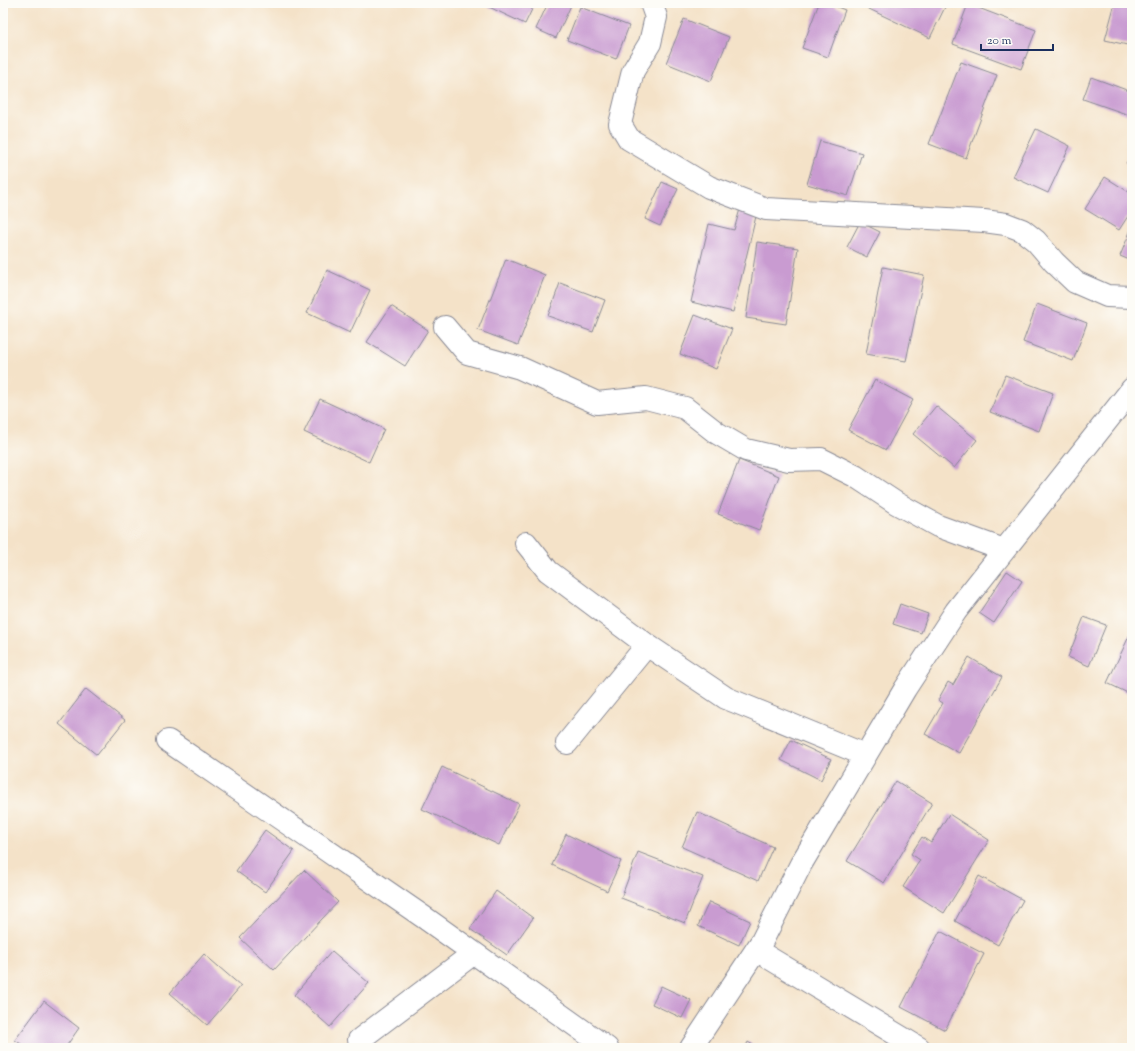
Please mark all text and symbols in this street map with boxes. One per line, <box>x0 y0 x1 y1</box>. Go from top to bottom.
scale bar <box>981 26 1053 52</box>
text: 20 m <box>987 32 1012 50</box>

